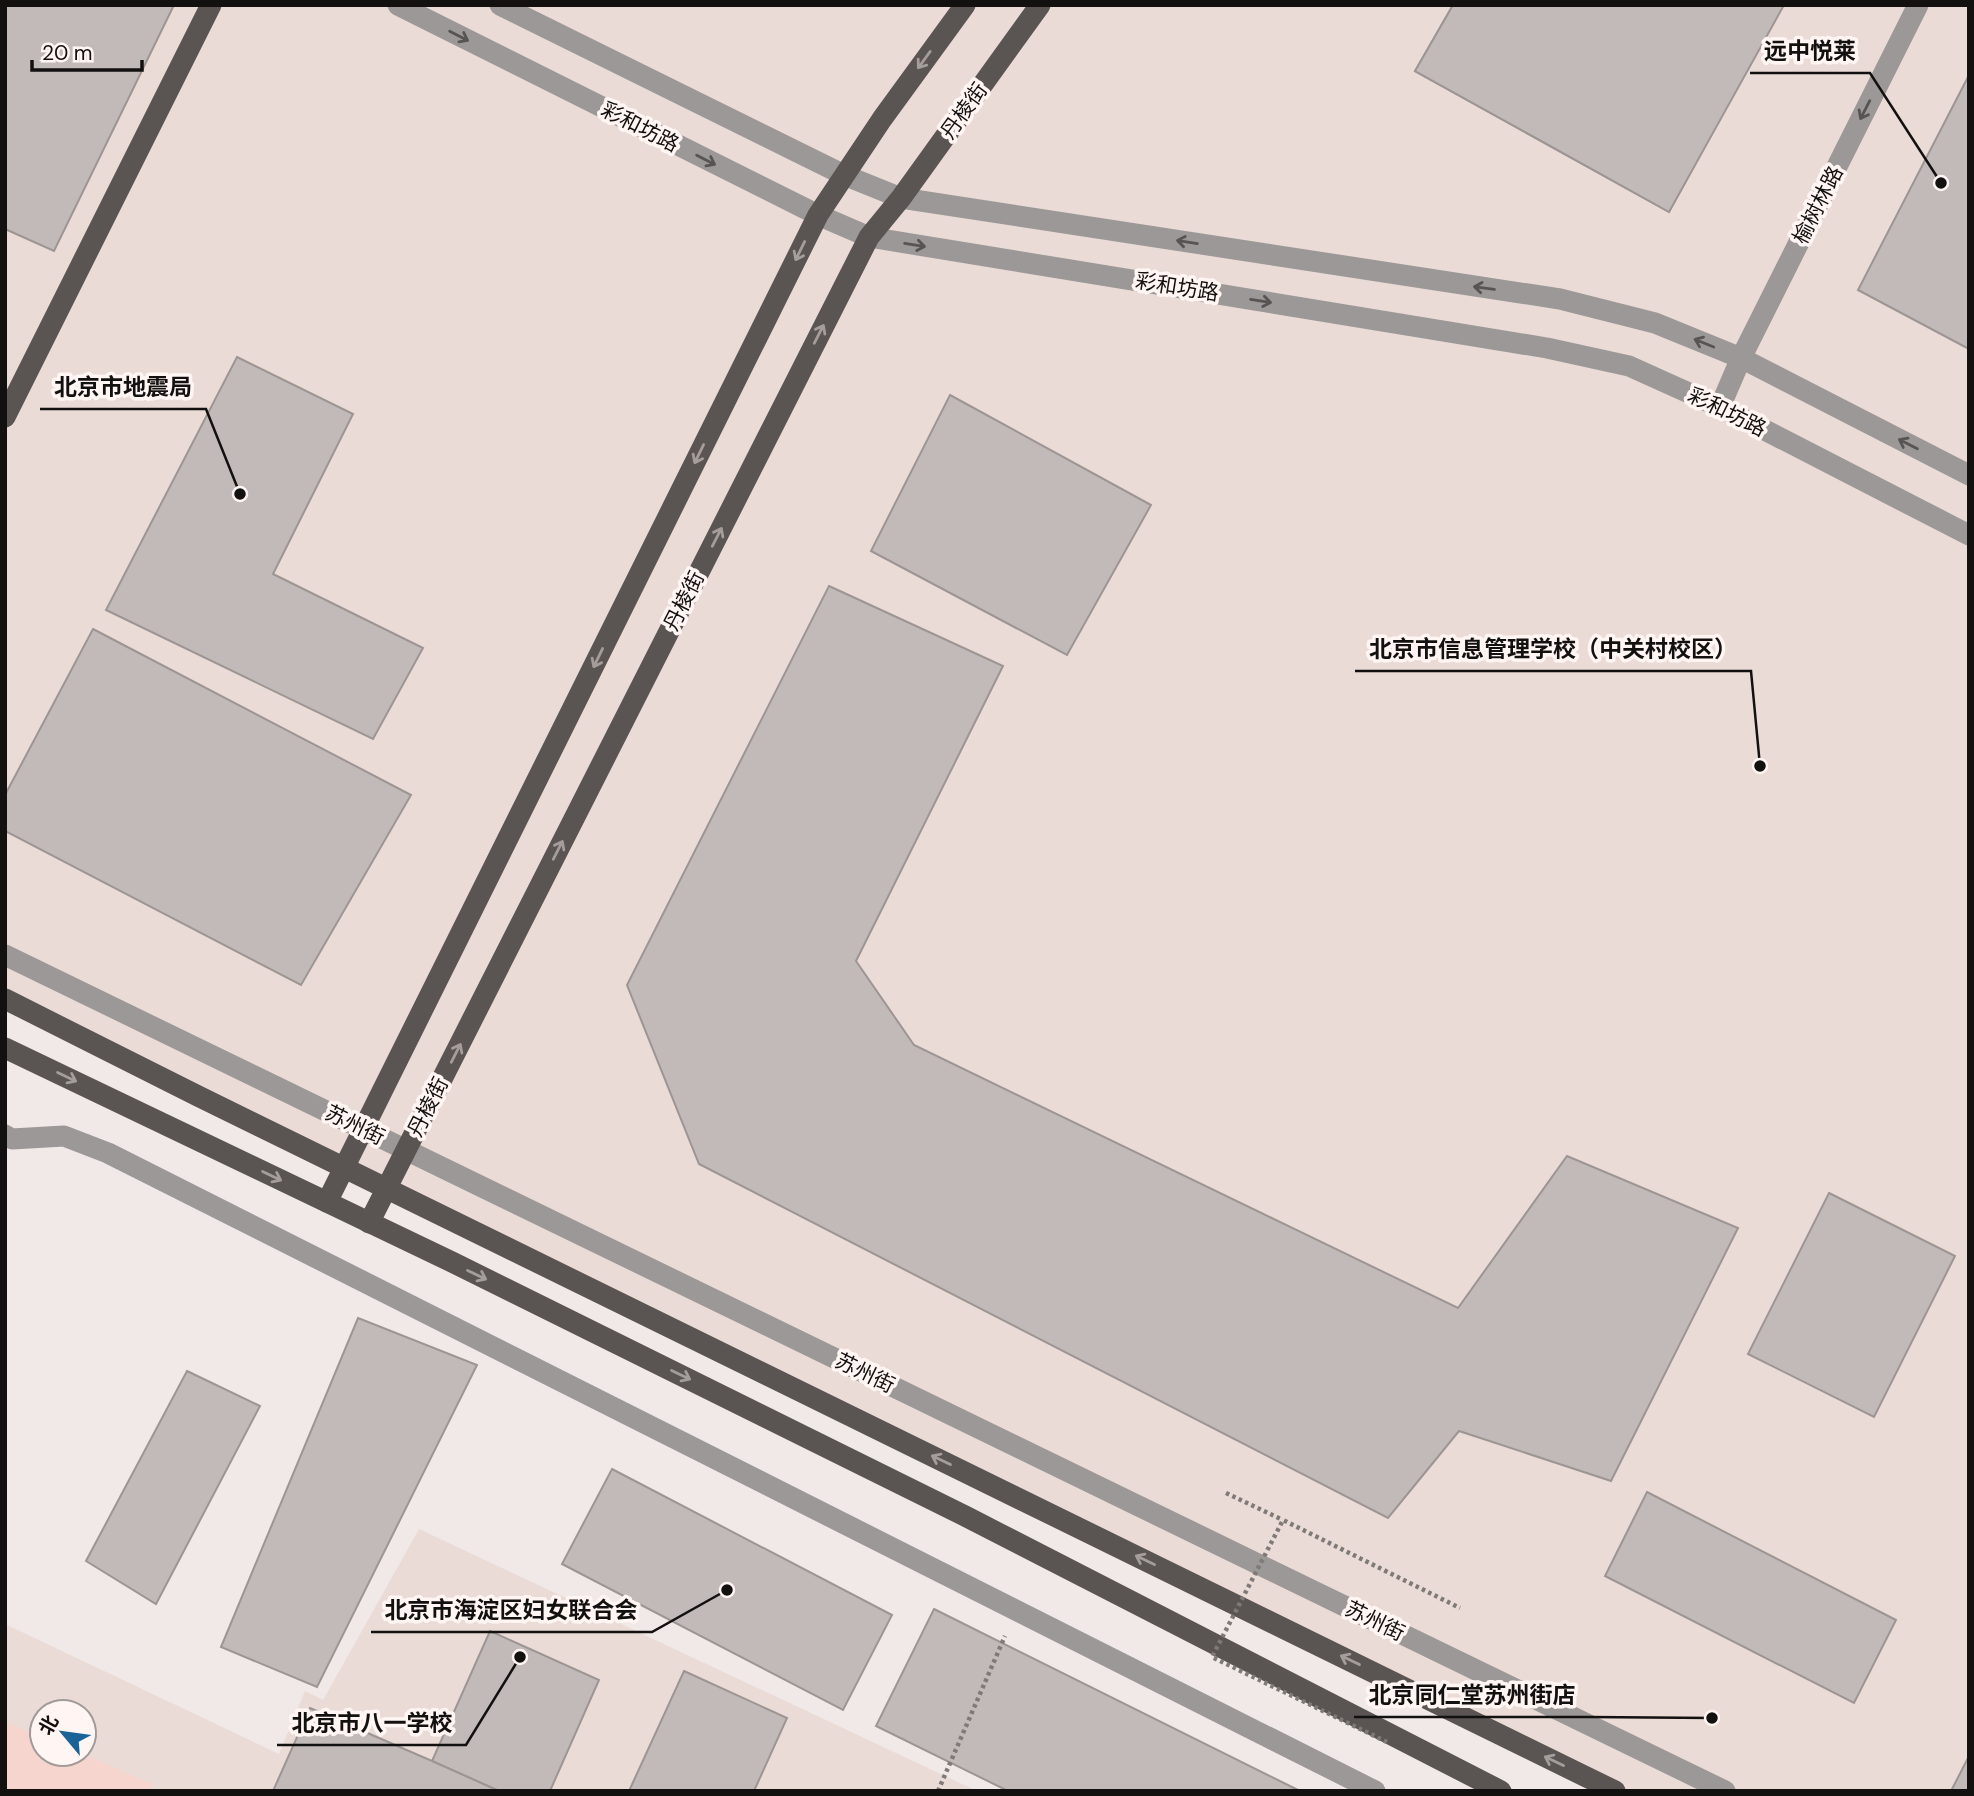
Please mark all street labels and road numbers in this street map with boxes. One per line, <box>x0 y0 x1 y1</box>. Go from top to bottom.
street label: 丹棱街 <box>934 77 994 145</box>
street label: 彩和坊路 <box>596 95 684 159</box>
street label: 榆树林路 <box>1786 161 1850 249</box>
street label: 彩和坊路 <box>1133 267 1221 307</box>
street label: 彩和坊路 <box>1683 381 1771 443</box>
street label: 丹棱街 <box>657 567 711 635</box>
street label: 丹棱街 <box>401 1073 455 1141</box>
street label: 苏州街 <box>321 1099 389 1151</box>
street label: 苏州街 <box>831 1347 899 1399</box>
street label: 苏州街 <box>1341 1595 1409 1647</box>

